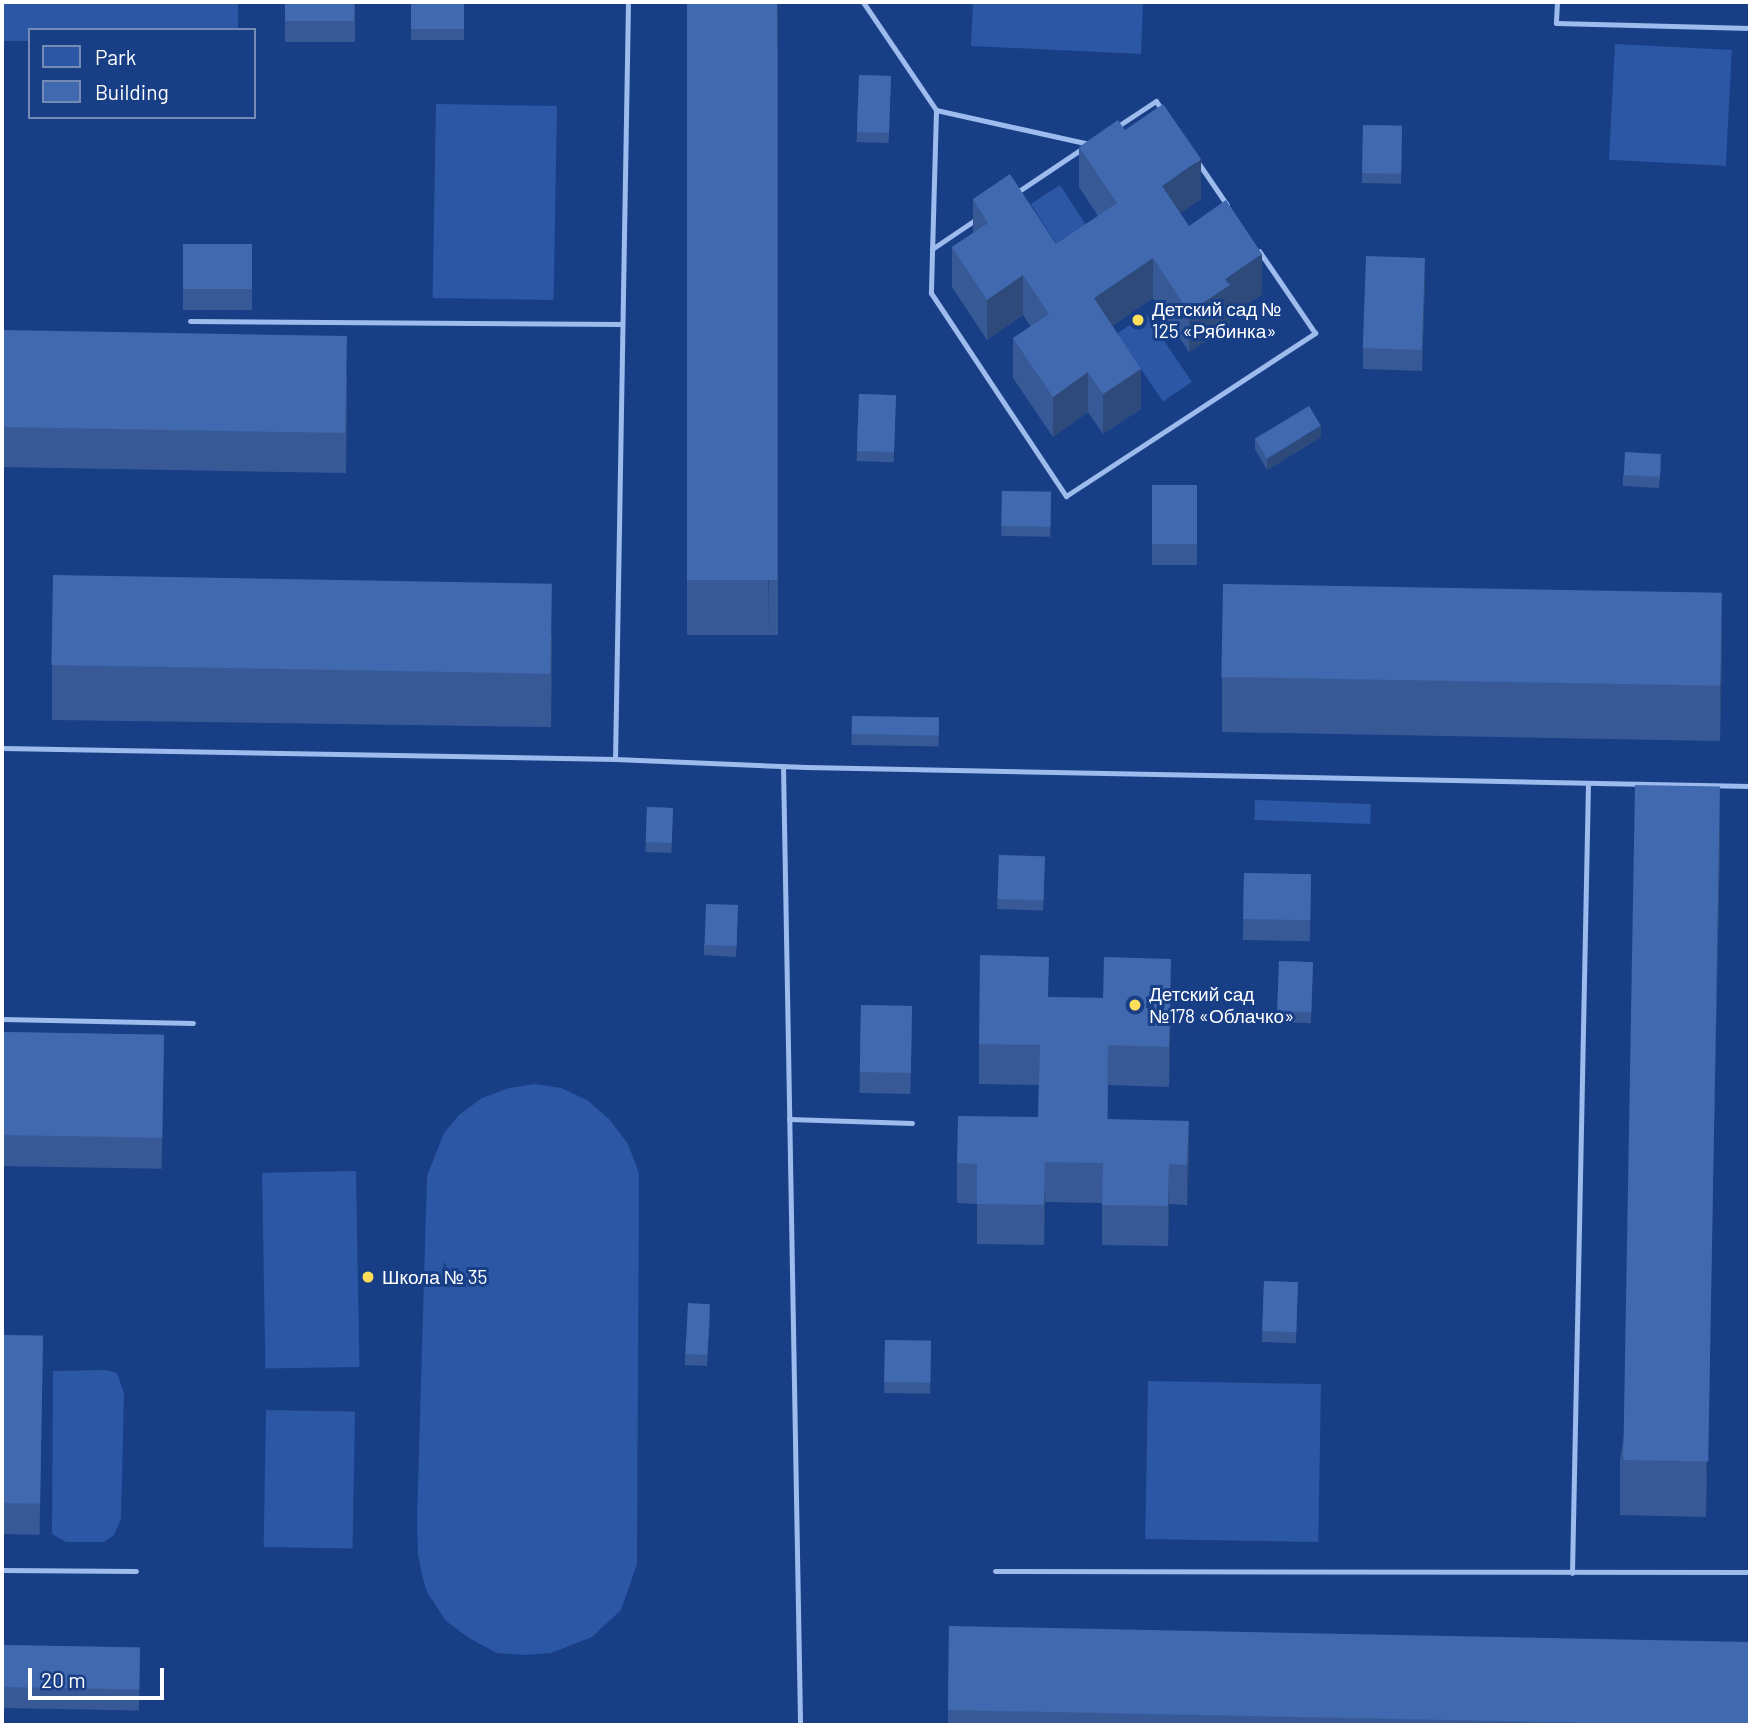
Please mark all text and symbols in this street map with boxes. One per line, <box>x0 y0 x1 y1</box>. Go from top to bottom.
legend <box>28 28 256 119</box>
text: Park <box>95 44 136 69</box>
text: Building <box>95 79 169 104</box>
place label: Детский сад № 125 «Рябинка» <box>1152 298 1281 342</box>
marker: Детский сад № 125 «Рябинка» <box>1130 312 1146 328</box>
place label: Детский сад №178 «Облачко» <box>1149 983 1294 1027</box>
marker: Детский сад №178 «Облачко» <box>1127 997 1143 1013</box>
place label: Школа № 35 <box>382 1266 487 1288</box>
marker: Школа № 35 <box>360 1269 376 1285</box>
scale bar <box>32 1654 168 1698</box>
text: 20 m <box>41 1667 86 1692</box>

